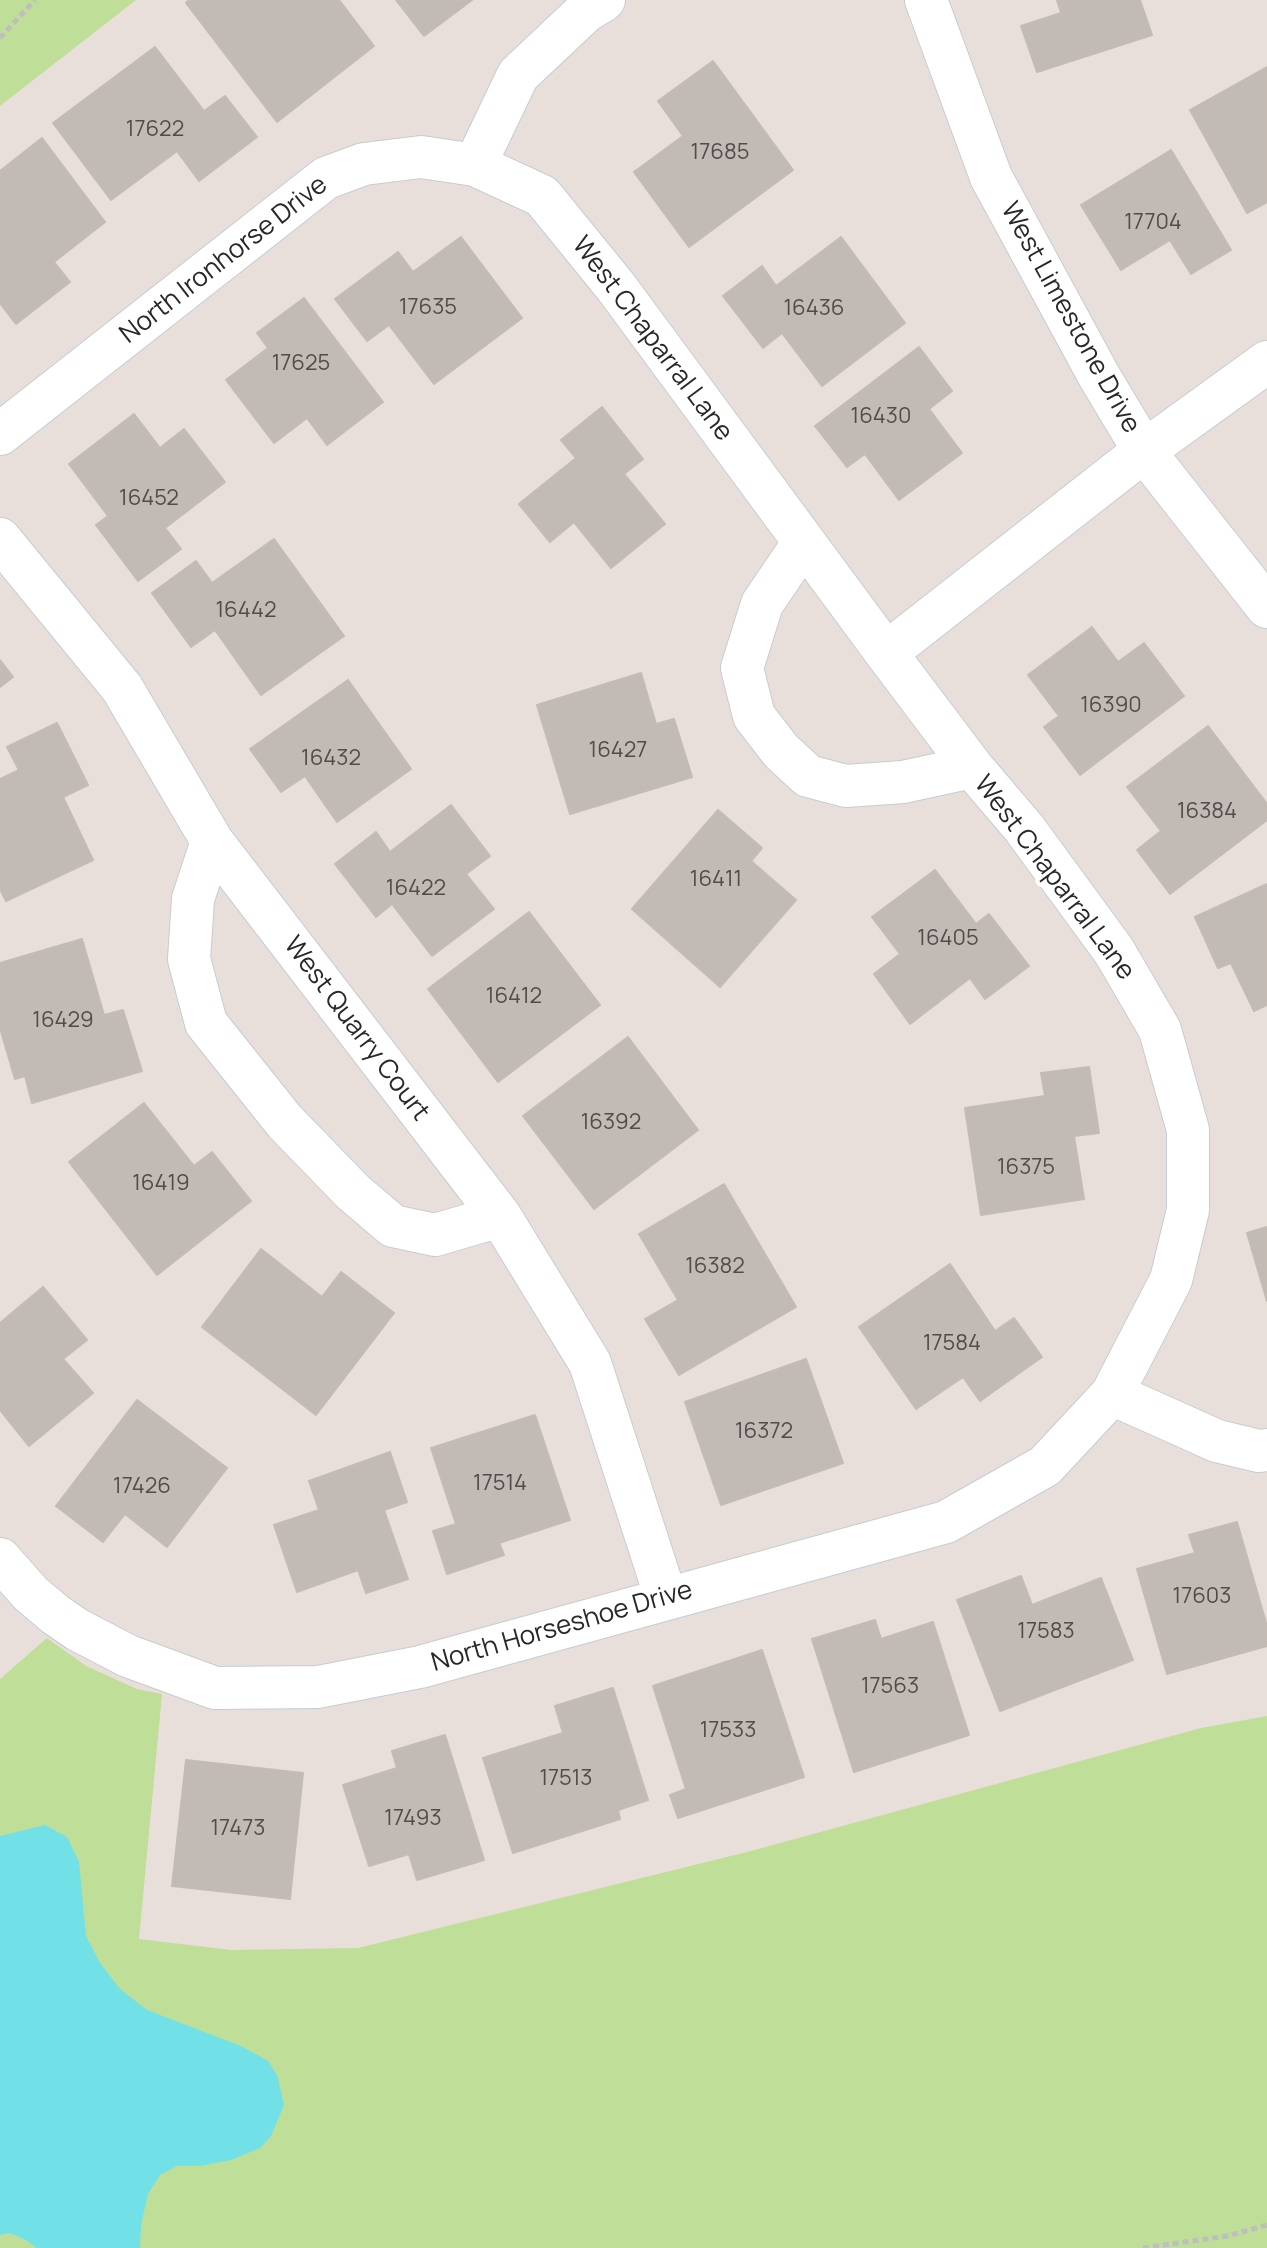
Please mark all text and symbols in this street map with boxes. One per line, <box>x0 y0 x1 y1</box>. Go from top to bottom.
house number: 17622 <box>126 117 184 143</box>
house number: 17685 <box>691 140 749 166</box>
street label: North Ironhorse Drive <box>114 169 334 351</box>
street label: West Limestone Drive <box>994 197 1146 439</box>
house number: 17704 <box>1124 210 1182 236</box>
street label: West Chaparral Lane <box>565 231 739 447</box>
house number: 17635 <box>399 295 457 321</box>
house number: 16436 <box>783 296 845 322</box>
house number: 17625 <box>272 351 330 377</box>
house number: 16430 <box>851 404 911 430</box>
house number: 16452 <box>119 486 179 512</box>
house number: 16442 <box>216 598 276 624</box>
house number: 16390 <box>1080 693 1142 719</box>
house number: 16427 <box>589 738 647 764</box>
house number: 16432 <box>301 746 361 772</box>
street label: West Chaparral Lane <box>967 770 1141 986</box>
house number: 16384 <box>1177 799 1237 825</box>
house number: 16411 <box>690 867 742 893</box>
house number: 16422 <box>386 876 446 902</box>
house number: 16405 <box>917 926 979 952</box>
street label: West Quarry Court <box>277 931 435 1127</box>
house number: 16412 <box>486 984 542 1010</box>
house number: 16429 <box>32 1008 94 1034</box>
house number: 16392 <box>581 1110 641 1136</box>
house number: 16375 <box>997 1155 1055 1181</box>
house number: 16419 <box>132 1171 190 1197</box>
house number: 16382 <box>685 1254 745 1280</box>
house number: 17584 <box>923 1331 981 1357</box>
house number: 16372 <box>735 1419 793 1445</box>
house number: 17514 <box>473 1471 527 1497</box>
house number: 17426 <box>113 1474 171 1500</box>
street label: North Horseshoe Drive <box>428 1575 696 1679</box>
house number: 17603 <box>1173 1584 1231 1610</box>
house number: 17583 <box>1017 1619 1075 1645</box>
house number: 17563 <box>861 1674 919 1700</box>
house number: 17533 <box>700 1718 756 1744</box>
house number: 17513 <box>539 1766 593 1792</box>
house number: 17493 <box>384 1806 442 1832</box>
house number: 17473 <box>211 1816 265 1842</box>

